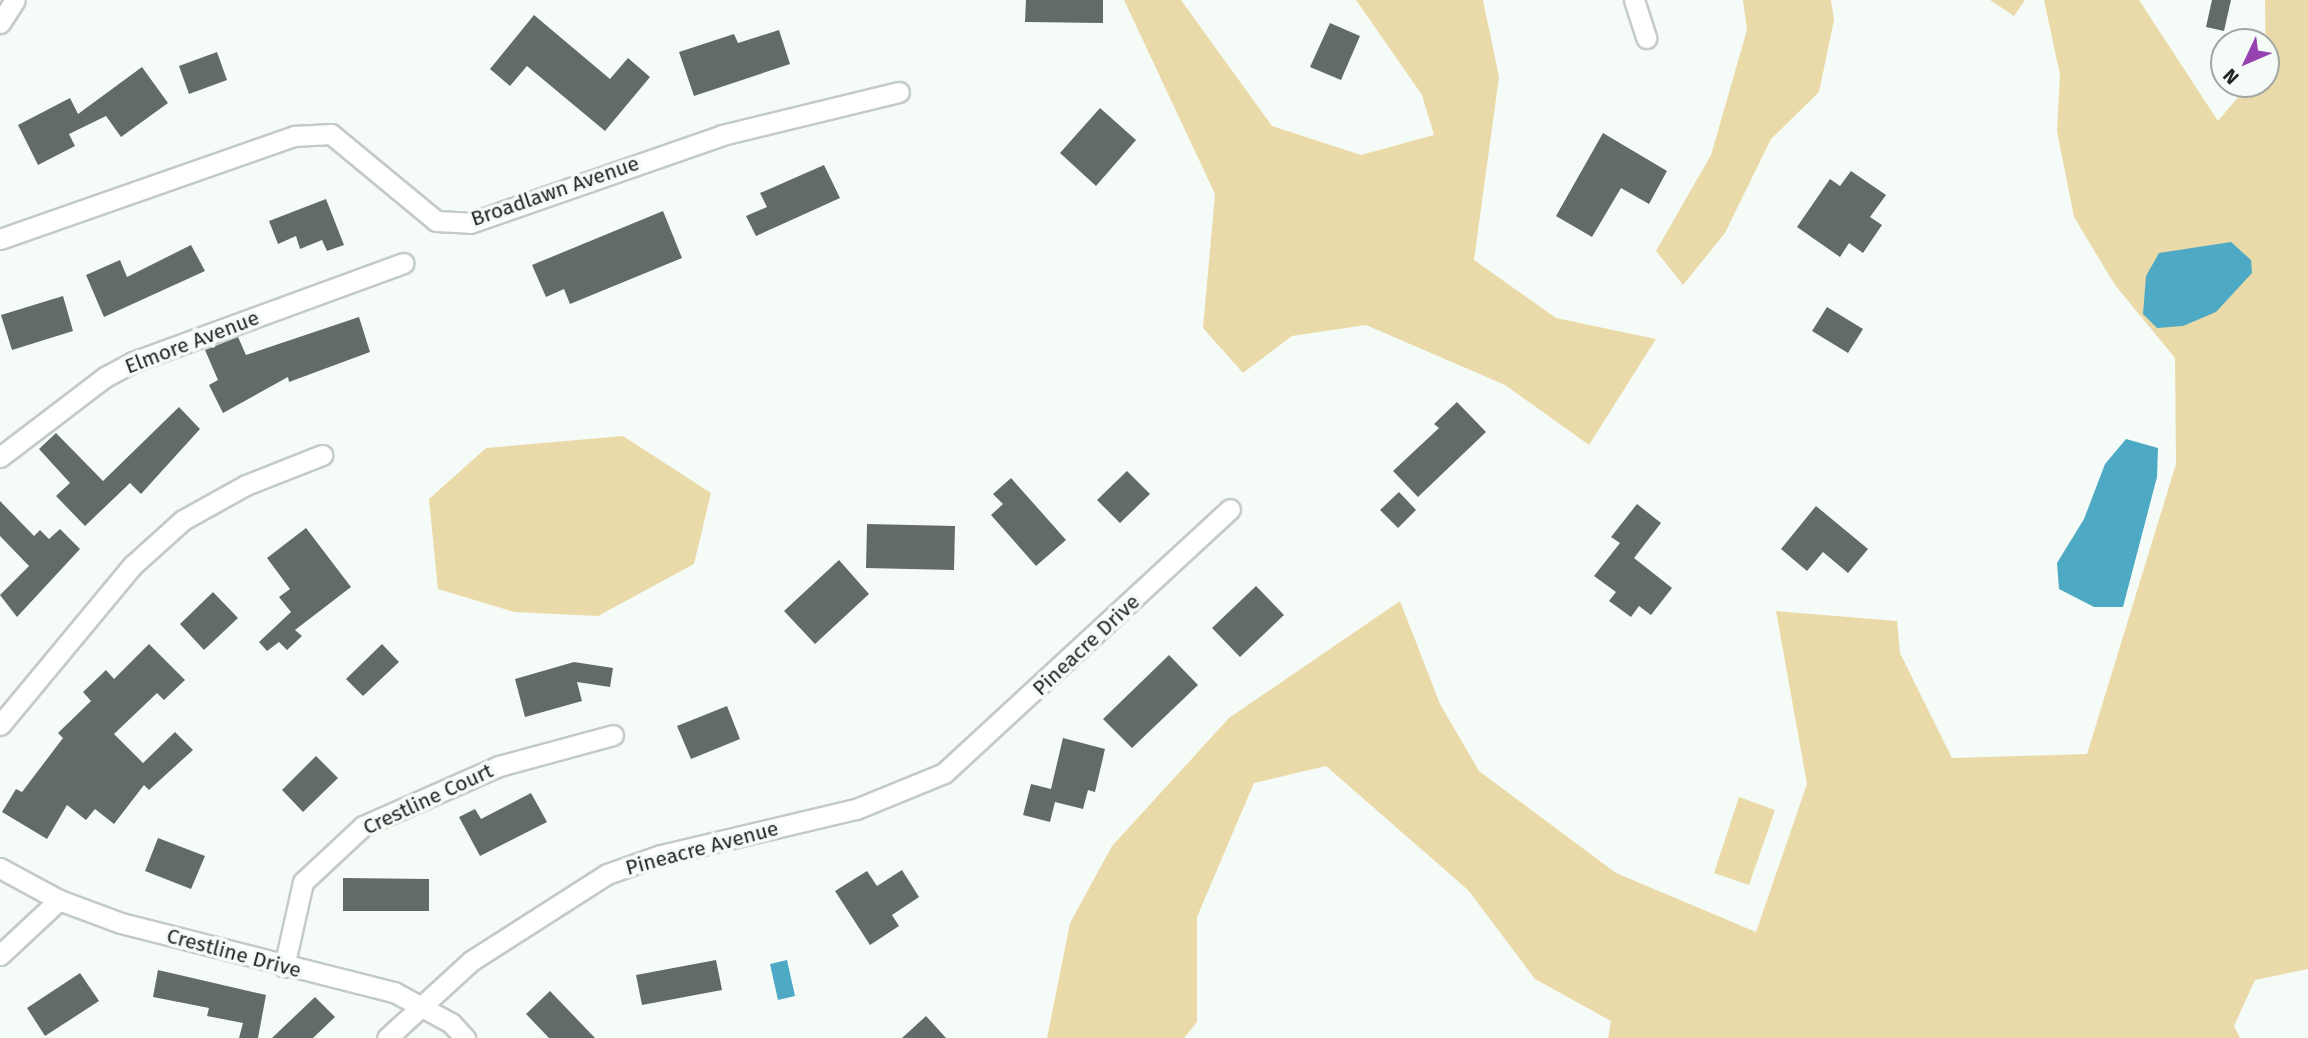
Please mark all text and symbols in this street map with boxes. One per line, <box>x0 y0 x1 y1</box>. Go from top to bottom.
north arrow <box>2210 28 2280 98</box>
text: N <box>2218 64 2244 89</box>
street label: Broadlawn Avenue <box>468 150 642 232</box>
street label: Elmore Avenue <box>121 305 263 379</box>
street label: Pineacre Drive <box>1027 589 1145 701</box>
street label: Crestline Court <box>359 758 497 840</box>
street label: Pineacre Avenue <box>623 815 781 881</box>
street label: Crestline Drive <box>164 923 304 983</box>

